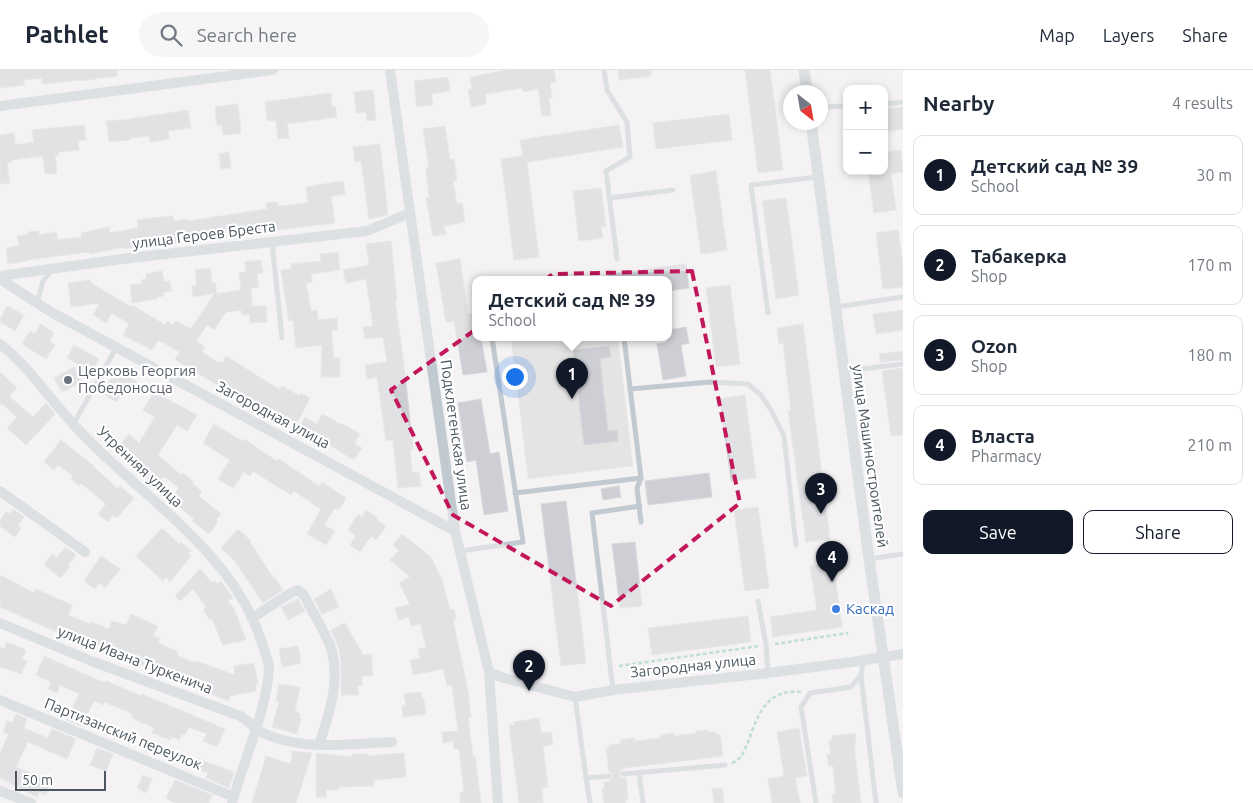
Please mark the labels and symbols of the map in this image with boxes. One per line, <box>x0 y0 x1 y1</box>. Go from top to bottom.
north arrow <box>783 85 828 130</box>
street label: улица Героев Бреста <box>131 217 277 252</box>
pin: 1 <box>556 358 588 399</box>
street label: Подклетенская улица <box>438 359 475 511</box>
place label: Церковь Георгия Победоносца <box>78 362 196 396</box>
street label: улица Машиностроителей <box>849 363 892 549</box>
your location <box>502 364 528 390</box>
marker: Церковь Георгия Победоносца <box>62 374 74 386</box>
street label: Загородная улица <box>213 377 333 452</box>
street label: Утренняя улица <box>94 423 186 510</box>
pin: 3 <box>805 473 837 514</box>
pin: 4 <box>816 541 848 582</box>
place label: Каскад <box>846 600 894 617</box>
marker: Каскад <box>830 603 842 615</box>
street label: улица Ивана Туркенича <box>55 622 215 697</box>
pin: 2 <box>513 650 545 691</box>
street label: Загородная улица <box>629 650 757 681</box>
street label: Партизанский переулок <box>42 694 205 773</box>
scale bar <box>15 768 106 791</box>

